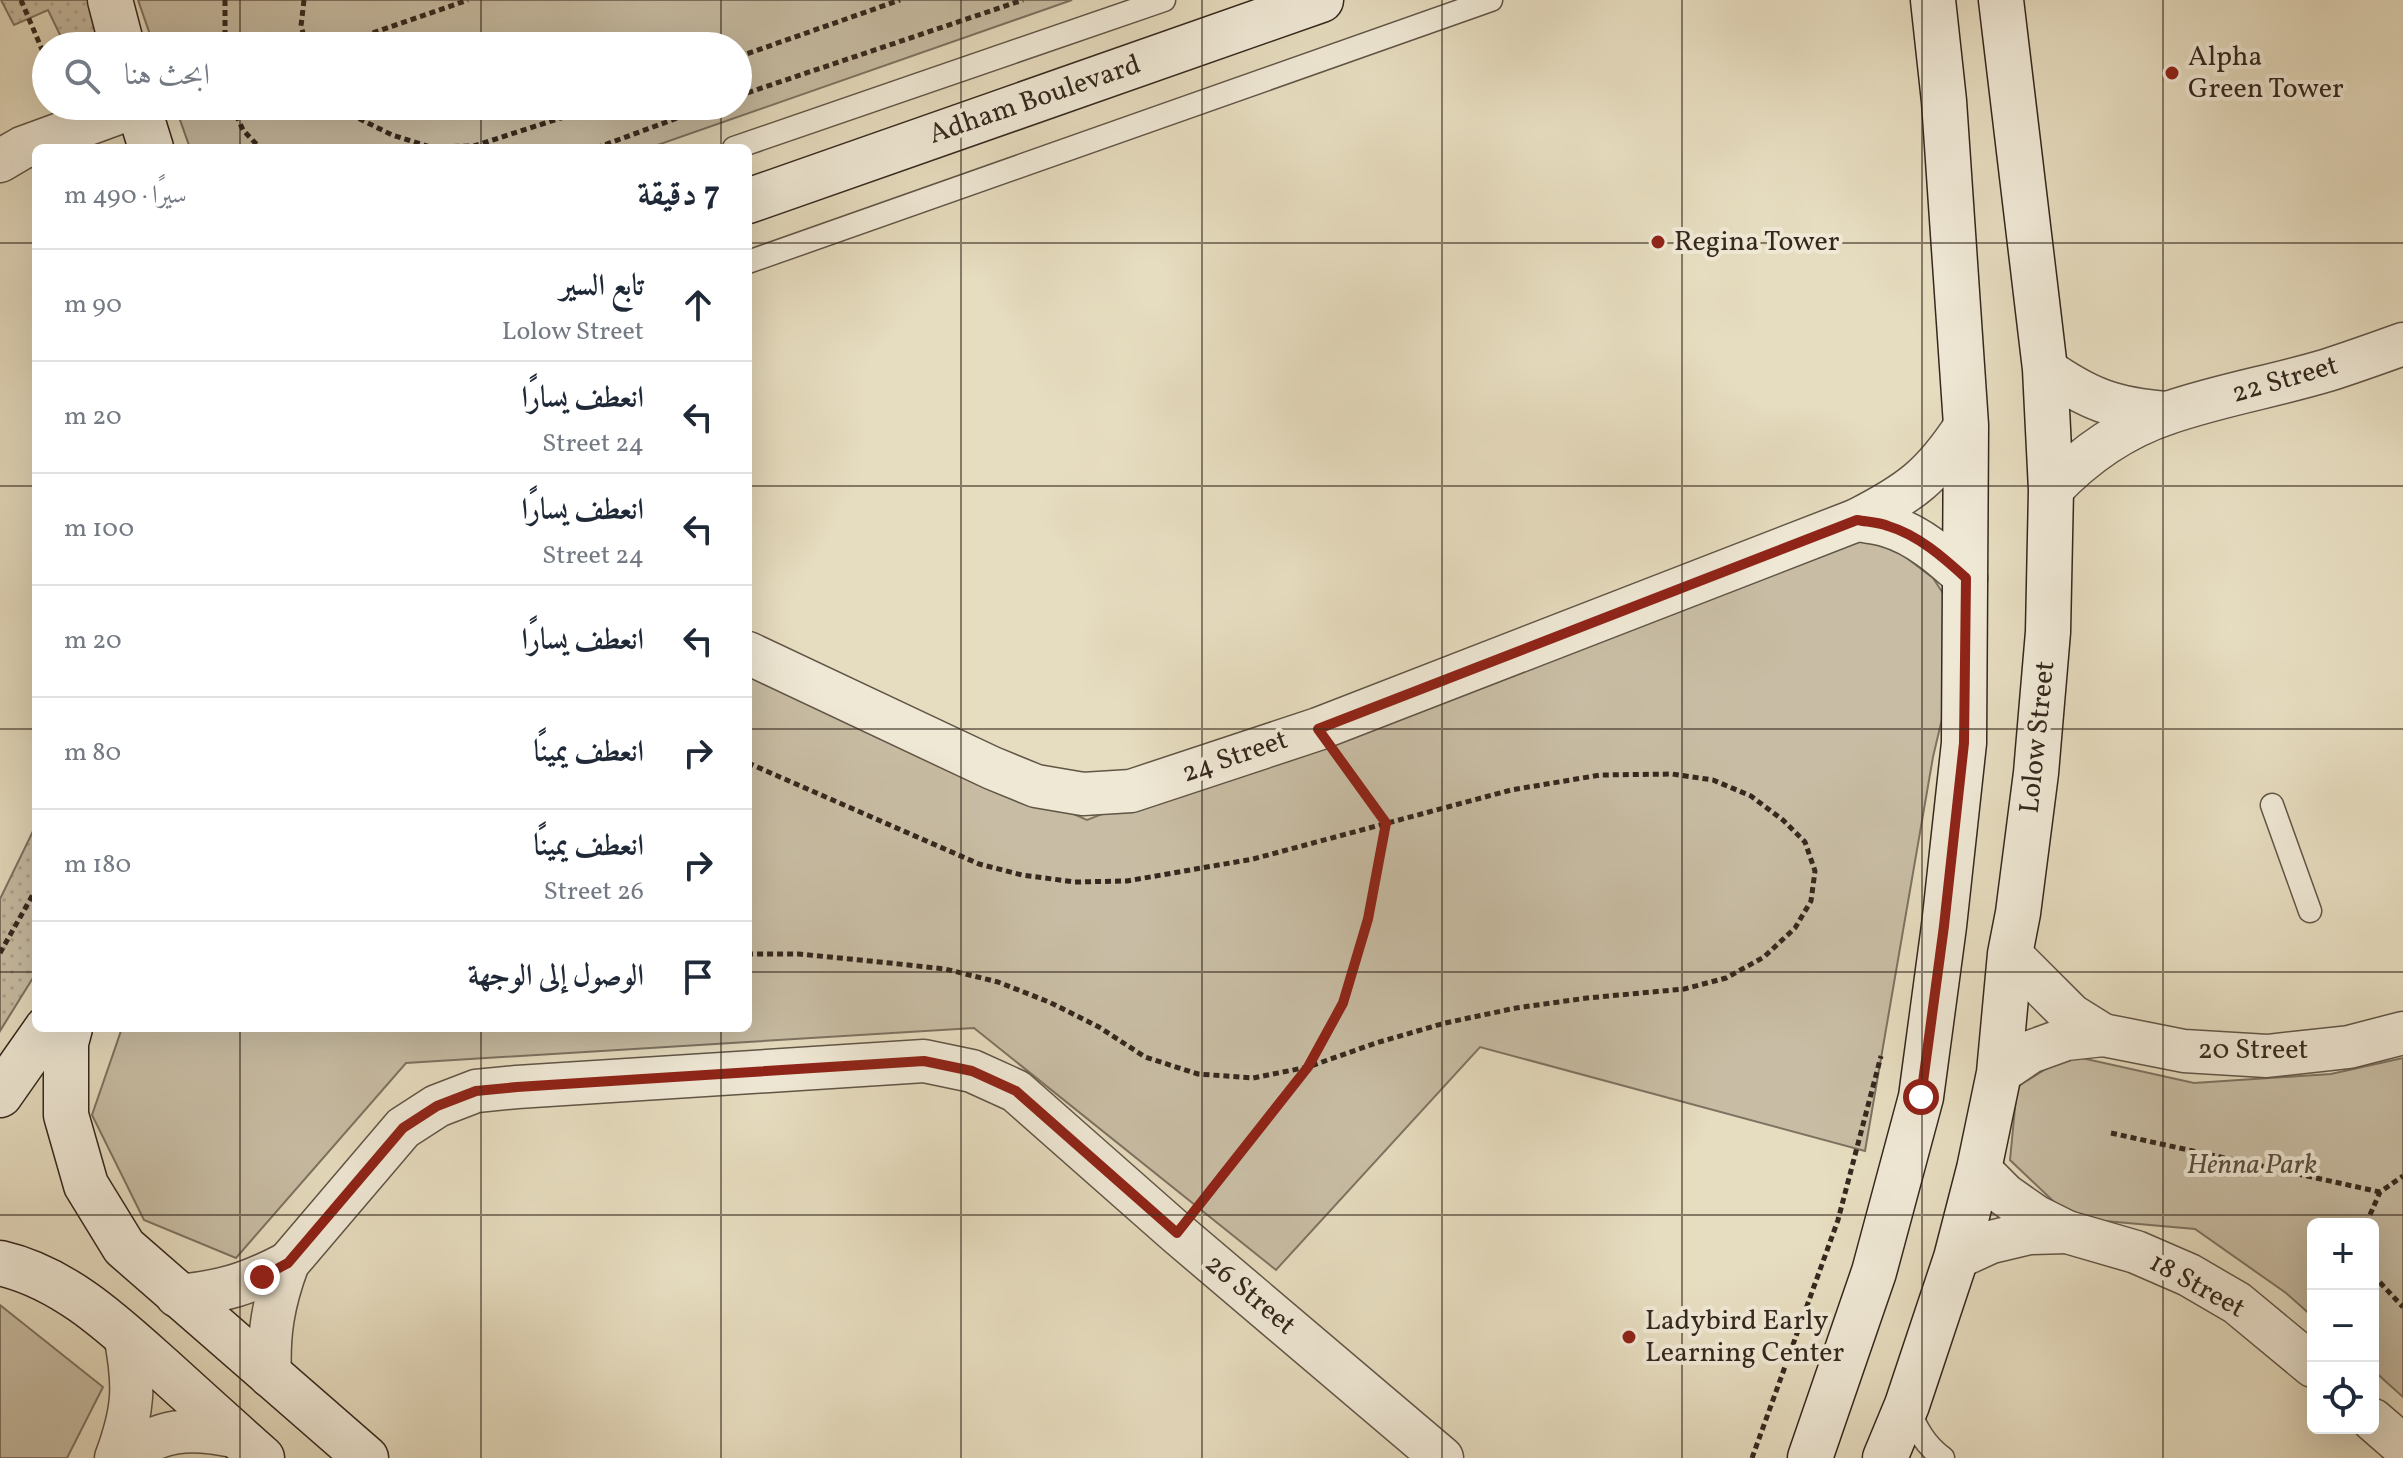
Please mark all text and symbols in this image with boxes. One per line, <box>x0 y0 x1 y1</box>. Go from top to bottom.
search box <box>32 32 752 120</box>
place label: Alpha Green Tower <box>2188 38 2344 109</box>
street label: Adham Boulevard <box>924 45 1146 155</box>
icon: search <box>60 54 104 98</box>
text: ابحث هنا <box>124 55 210 97</box>
marker: Alpha Green Tower <box>2163 64 2181 82</box>
text: 7 دقيقة <box>638 172 720 219</box>
text: سيرًا · 490 m <box>64 178 187 214</box>
place label: Regina Tower <box>1674 223 1840 262</box>
marker: Regina Tower <box>1649 233 1667 251</box>
text: تابع السير <box>560 266 644 308</box>
icon: ahead <box>676 283 720 327</box>
text: 90 m <box>64 287 122 323</box>
text: Lolow Street <box>502 314 644 350</box>
street label: 22 Street <box>2227 346 2343 414</box>
text: انعطف يسارًا <box>521 378 644 420</box>
icon: left <box>676 395 720 439</box>
text: 20 m <box>64 399 122 435</box>
text: 24 Street <box>542 426 644 462</box>
text: انعطف يسارًا <box>521 490 644 532</box>
icon: left <box>676 507 720 551</box>
text: 100 m <box>64 511 134 547</box>
text: 24 Street <box>542 538 644 574</box>
icon: left <box>676 619 720 663</box>
text: انعطف يسارًا <box>521 620 644 662</box>
text: 20 m <box>64 623 122 659</box>
street label: Lolow Street <box>2011 659 2065 815</box>
street label: 24 Street <box>1177 721 1293 793</box>
icon: right <box>676 731 720 775</box>
text: انعطف يمينًا <box>533 732 644 774</box>
text: 80 m <box>64 735 121 771</box>
text: انعطف يمينًا <box>533 826 644 868</box>
icon: right <box>676 843 720 887</box>
text: 180 m <box>64 847 131 883</box>
text: 26 Street <box>544 874 644 910</box>
icon: arrive <box>676 955 720 999</box>
text: الوصول إلى الوجهة <box>468 956 644 998</box>
street label: 20 Street <box>2198 1031 2308 1070</box>
route start <box>1903 1079 1939 1115</box>
park label: Henna Park <box>2187 1146 2317 1185</box>
map controls <box>2307 1218 2379 1434</box>
button: + <box>2307 1218 2379 1290</box>
street label: 18 Street <box>2142 1244 2252 1328</box>
street label: 26 Street <box>1196 1245 1304 1345</box>
route end <box>244 1259 280 1295</box>
button: − <box>2307 1290 2379 1362</box>
place label: Ladybird Early Learning Center <box>1645 1302 1844 1373</box>
marker: Ladybird Early Learning Center <box>1620 1328 1638 1346</box>
button: locate <box>2307 1362 2379 1434</box>

